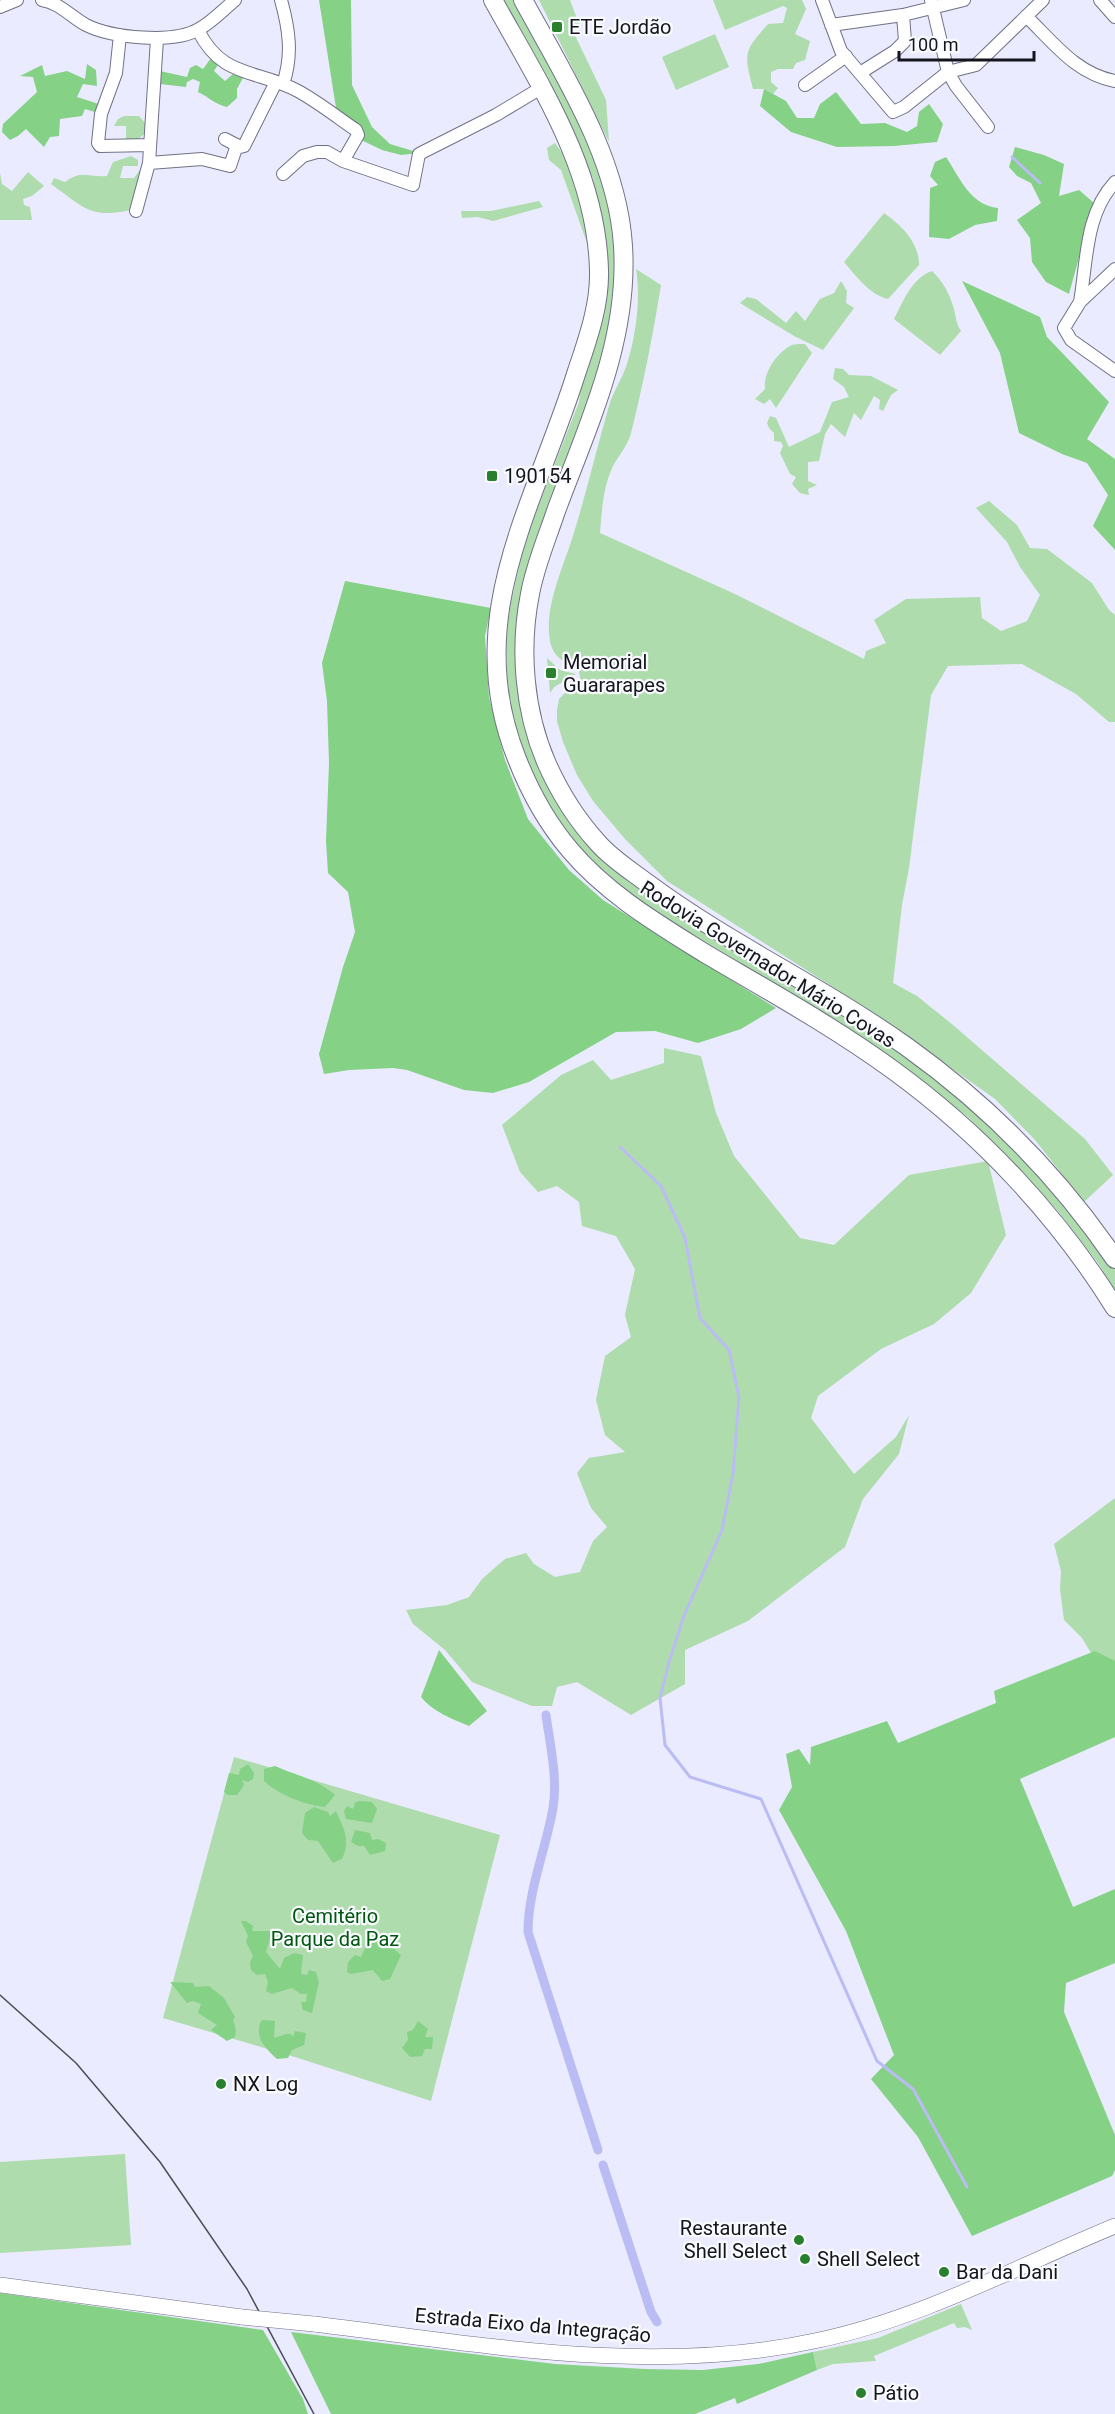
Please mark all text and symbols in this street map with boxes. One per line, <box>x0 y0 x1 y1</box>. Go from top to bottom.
place label: ETE Jordão <box>569 15 671 39</box>
marker: ETE Jordão <box>550 20 564 34</box>
scale bar <box>899 24 1034 62</box>
text: 100 m <box>908 34 959 55</box>
place label: 190154 <box>504 464 571 488</box>
marker: 190154 <box>485 469 499 483</box>
place label: Memorial Guararapes <box>563 650 665 697</box>
marker: Memorial Guararapes <box>544 666 558 680</box>
street label: Rodovia Governador Mário Covas <box>636 875 900 1053</box>
park label: Cemitério Parque da Paz <box>271 1904 399 1951</box>
place label: NX Log <box>233 2072 298 2096</box>
marker: NX Log <box>214 2077 228 2091</box>
place label: Restaurante Shell Select <box>680 2216 787 2263</box>
marker: Restaurante Shell Select <box>792 2233 806 2247</box>
place label: Shell Select <box>817 2247 920 2271</box>
marker: Shell Select <box>798 2252 812 2266</box>
place label: Bar da Dani <box>956 2260 1058 2284</box>
marker: Bar da Dani <box>937 2265 951 2279</box>
street label: Estrada Eixo da Integração <box>414 2303 652 2347</box>
place label: Pátio <box>873 2381 919 2405</box>
marker: Pátio <box>854 2386 868 2400</box>

